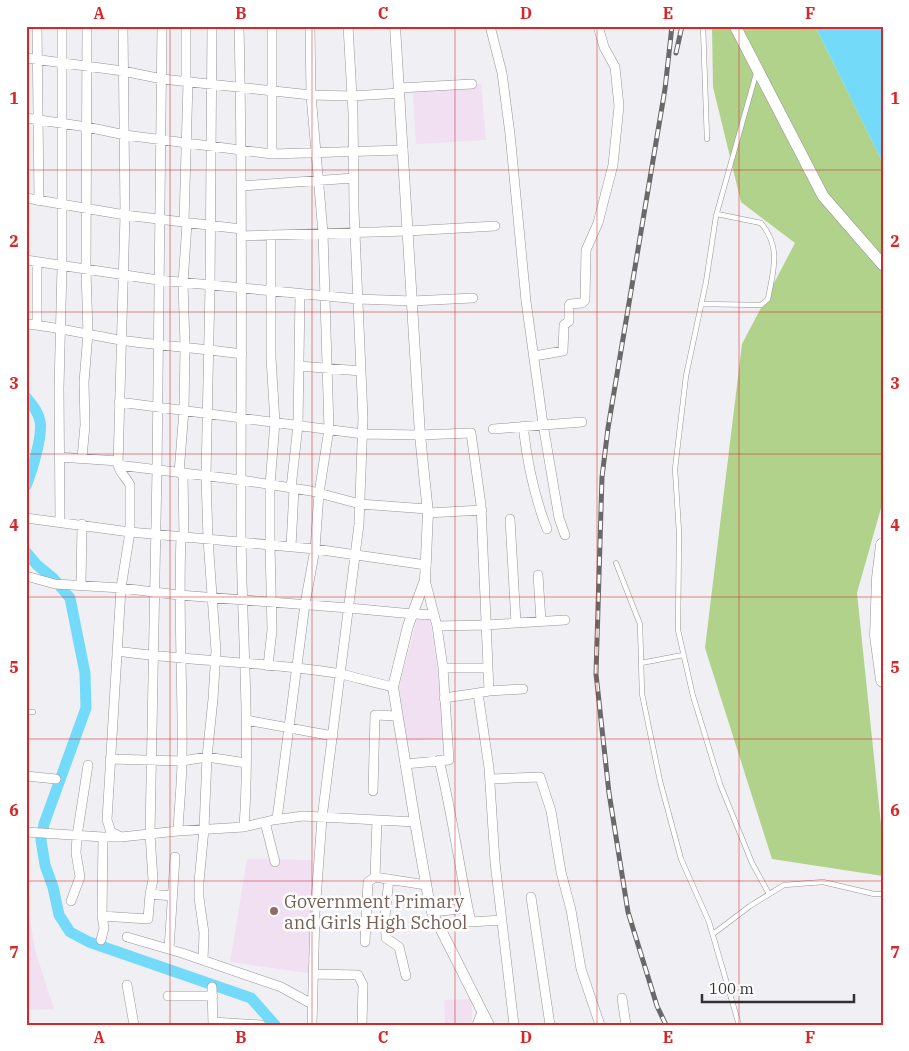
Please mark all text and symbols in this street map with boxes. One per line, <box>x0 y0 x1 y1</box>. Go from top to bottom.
text: A <box>93 3 105 23</box>
text: B <box>235 3 247 23</box>
text: C <box>378 3 388 23</box>
text: D <box>520 3 532 23</box>
text: E <box>663 3 673 23</box>
text: F <box>805 3 815 23</box>
text: 1 <box>9 88 19 108</box>
text: 1 <box>890 88 900 108</box>
text: 2 <box>9 231 19 251</box>
text: 2 <box>890 231 900 251</box>
text: 3 <box>9 373 19 393</box>
text: 3 <box>890 373 900 393</box>
text: 4 <box>9 515 19 535</box>
text: 4 <box>890 515 900 535</box>
text: 5 <box>9 657 19 677</box>
text: 5 <box>890 657 900 677</box>
text: 6 <box>9 800 19 820</box>
text: 6 <box>890 800 900 820</box>
place label: Government Primary and Girls High School <box>284 890 467 934</box>
marker: Government Primary and Girls High School <box>268 905 280 917</box>
text: 7 <box>9 942 19 962</box>
text: 7 <box>890 942 900 962</box>
scale bar <box>702 971 854 1003</box>
text: 100 m <box>709 979 754 998</box>
text: A <box>93 1027 105 1047</box>
text: B <box>235 1027 247 1047</box>
text: C <box>378 1027 388 1047</box>
text: D <box>520 1027 532 1047</box>
text: E <box>663 1027 673 1047</box>
text: F <box>805 1027 815 1047</box>

